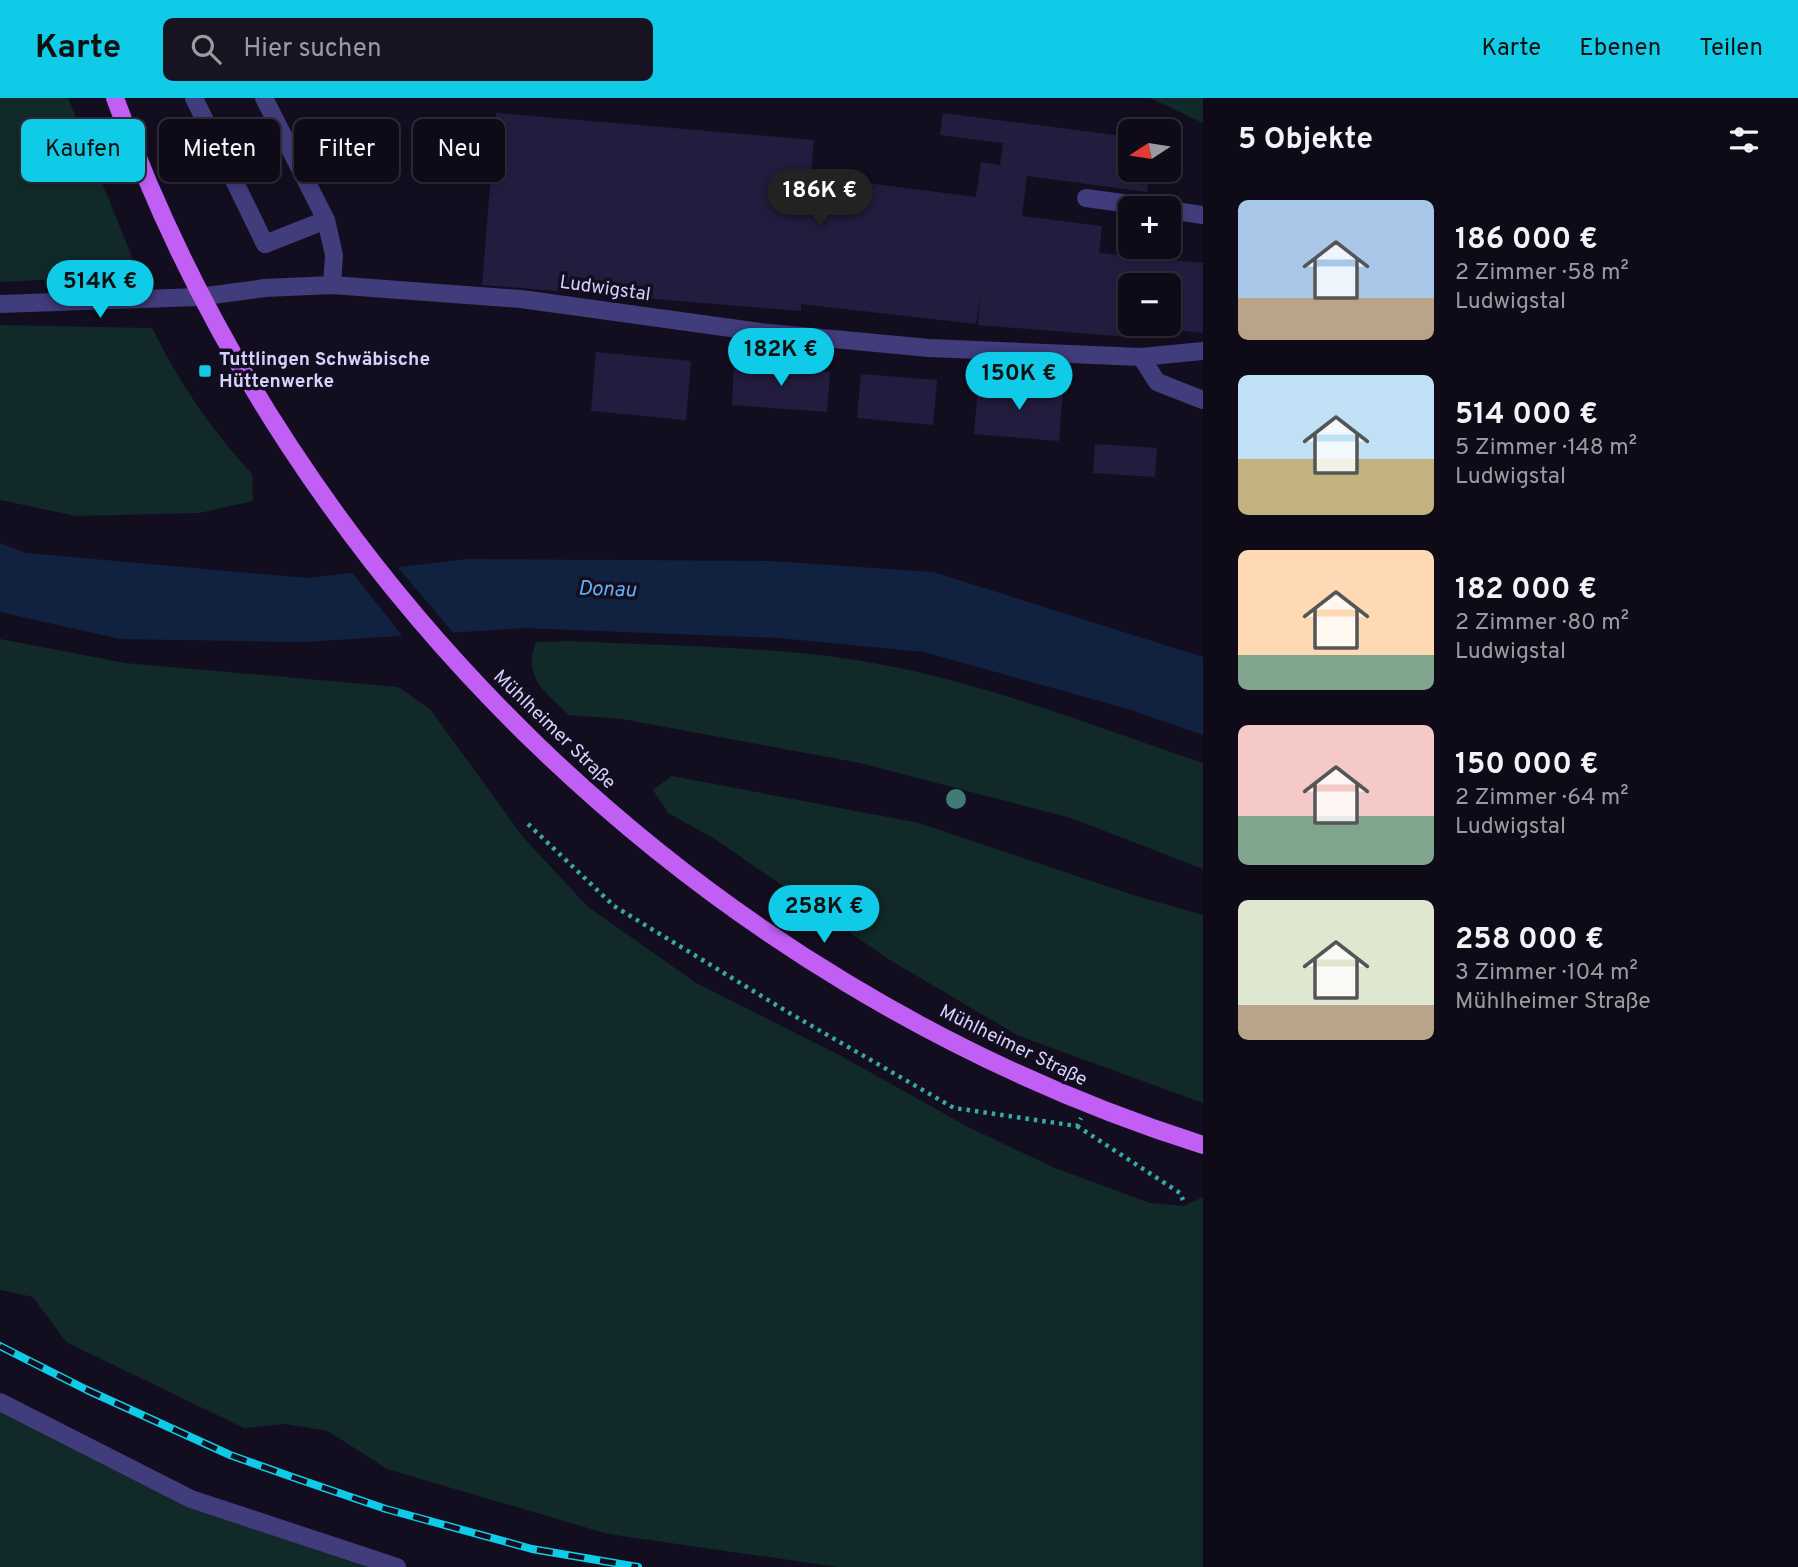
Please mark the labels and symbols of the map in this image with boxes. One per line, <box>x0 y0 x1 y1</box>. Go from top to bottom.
north arrow <box>1118 119 1181 182</box>
pin: 186K € <box>763 170 877 229</box>
pin: 514K € <box>43 260 157 320</box>
street label: Ludwigstal <box>558 271 652 307</box>
pin: 182K € <box>724 328 838 388</box>
place label: Tuttlingen Schwäbische Hüttenwerke <box>219 348 430 394</box>
pin: 150K € <box>962 352 1076 412</box>
marker: Tuttlingen Schwäbische Hüttenwerke <box>197 363 213 379</box>
water label: Donau <box>577 575 637 605</box>
street label: Mühlheimer Straße <box>488 665 620 795</box>
pin: 258K € <box>767 886 881 945</box>
street label: Mühlheimer Straße <box>935 1000 1091 1092</box>

